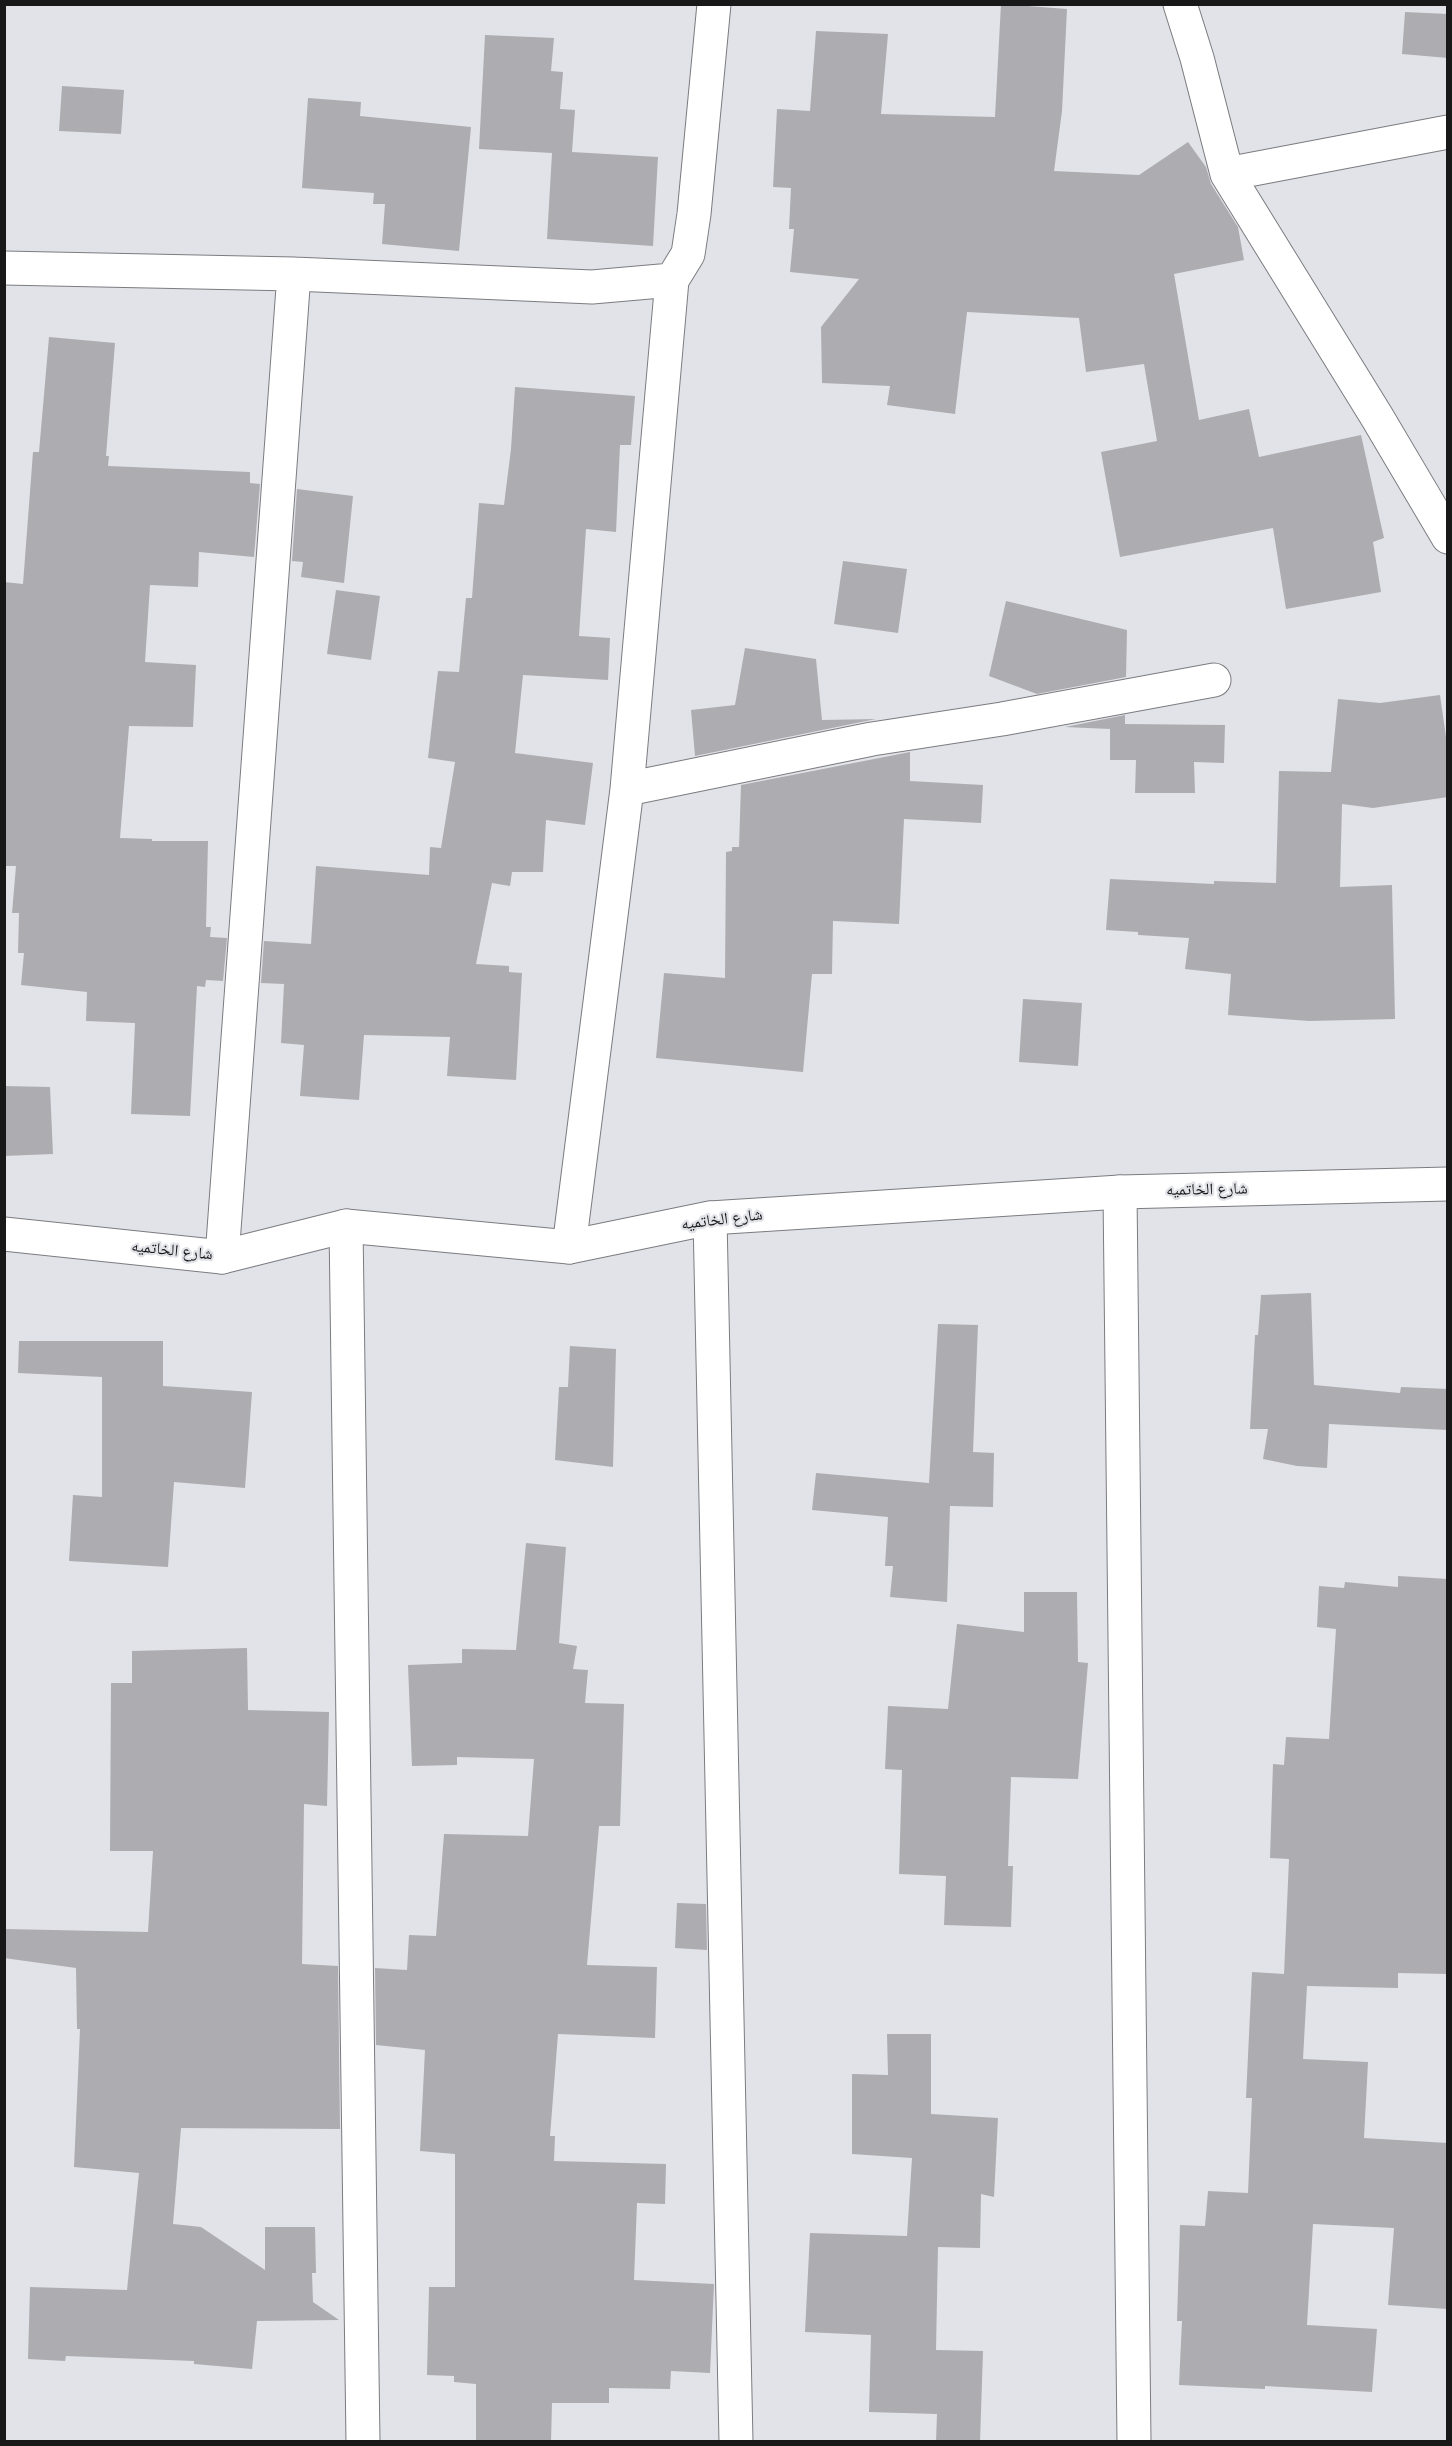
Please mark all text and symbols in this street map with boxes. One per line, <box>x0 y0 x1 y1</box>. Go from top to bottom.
street label: شارع الخاتميه <box>1166 1180 1248 1200</box>
street label: شارع الخاتميه <box>680 1205 764 1235</box>
street label: شارع الخاتميه <box>130 1237 214 1265</box>

